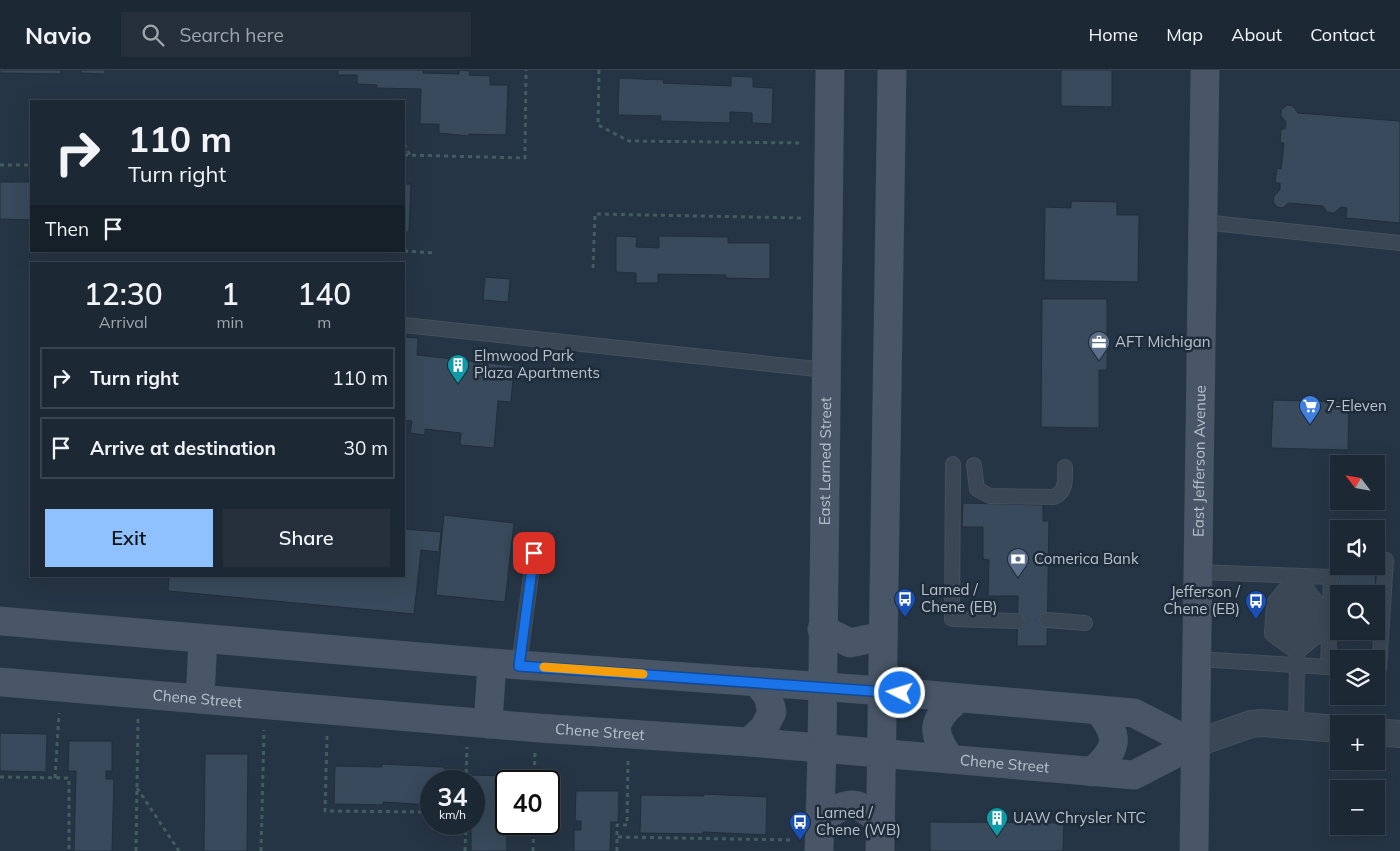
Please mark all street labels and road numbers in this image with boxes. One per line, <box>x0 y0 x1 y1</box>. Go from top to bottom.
street label: East Jefferson Avenue <box>1188 385 1210 537</box>
street label: East Larned Street <box>815 397 835 525</box>
street label: Chene Street <box>152 685 243 712</box>
street label: Chene Street <box>555 719 645 744</box>
street label: Chene Street <box>959 750 1050 777</box>

